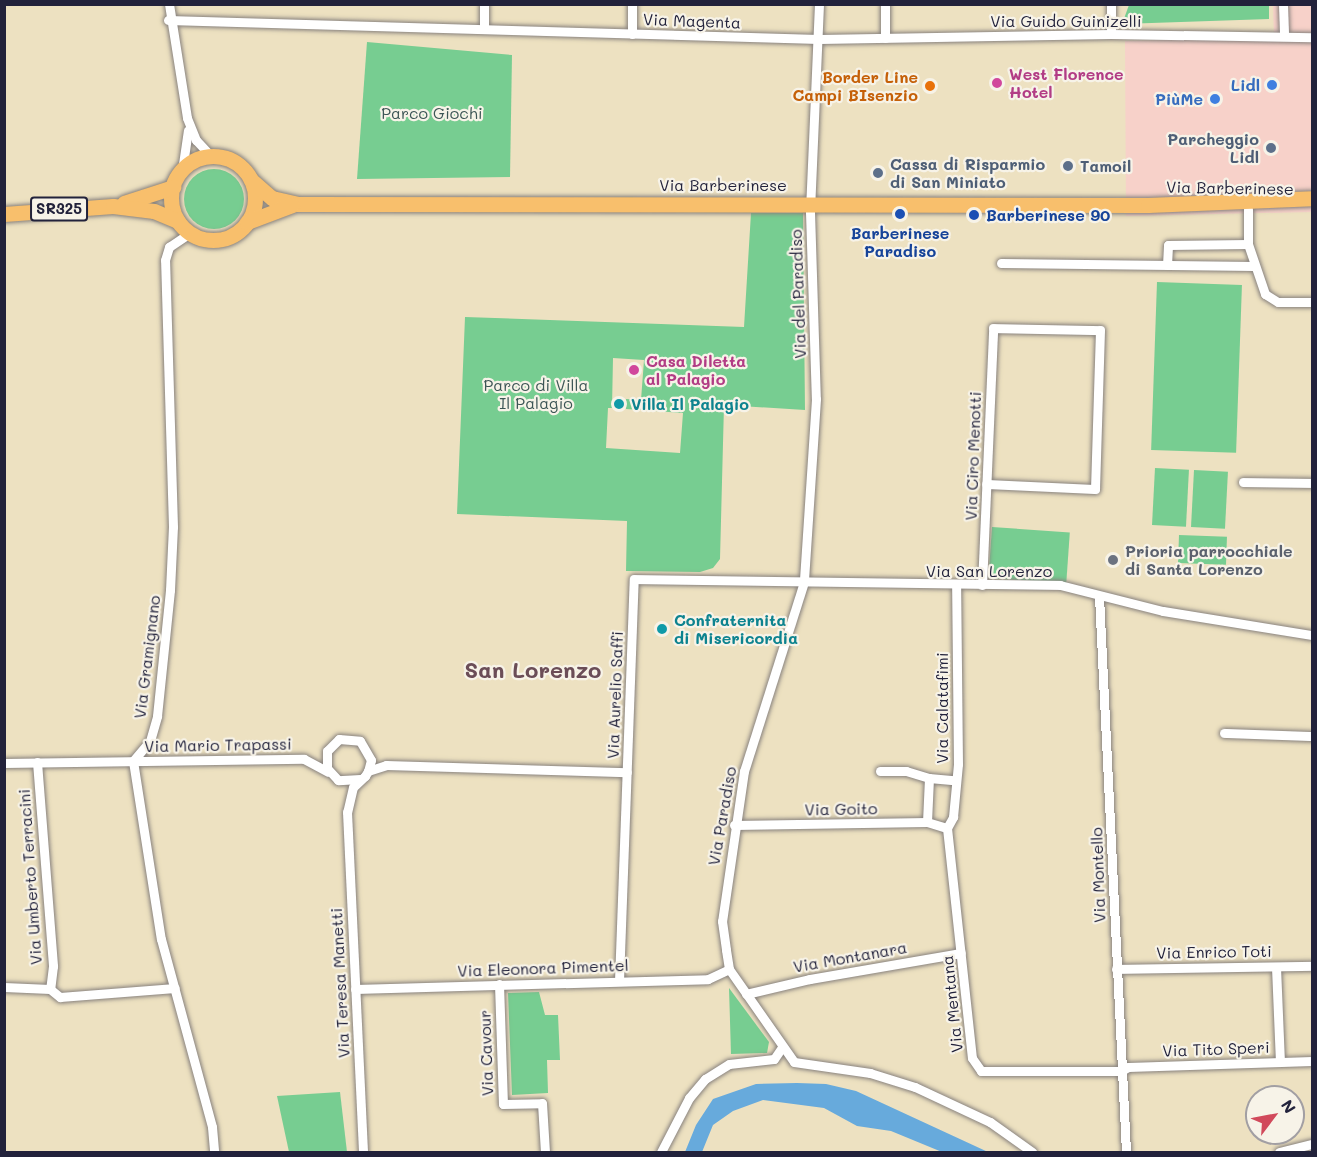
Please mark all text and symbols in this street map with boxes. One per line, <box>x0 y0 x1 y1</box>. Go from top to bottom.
street label: Via Magenta <box>643 10 741 32</box>
street label: Via Guido Guinizelli <box>990 11 1142 31</box>
place label: West Florence Hotel <box>1009 64 1124 102</box>
place label: Border Line Campi BIsenzio <box>792 67 918 105</box>
place label: Lidl <box>1231 75 1260 95</box>
marker: West Florence Hotel <box>990 76 1004 90</box>
marker: Lidl <box>1265 78 1279 92</box>
marker: Border Line Campi BIsenzio <box>923 79 937 93</box>
place label: PiùMe <box>1155 89 1203 109</box>
marker: PiùMe <box>1208 92 1222 106</box>
park label: Parco Giochi <box>381 103 483 123</box>
place label: Parcheggio Lidl <box>1167 129 1259 167</box>
marker: Parcheggio Lidl <box>1264 141 1278 155</box>
place label: Cassa di Risparmio di San Miniato <box>890 154 1045 192</box>
place label: Tamoil <box>1080 156 1131 176</box>
marker: Tamoil <box>1061 159 1075 173</box>
marker: Cassa di Risparmio di San Miniato <box>871 166 885 180</box>
street label: Via Barberinese <box>659 175 787 195</box>
street label: Via Barberinese <box>1166 177 1294 199</box>
road number: SR325 <box>29 197 89 221</box>
place label: Barberinese 90 <box>986 205 1110 225</box>
marker: Barberinese Paradiso <box>893 207 907 221</box>
marker: Barberinese 90 <box>967 208 981 222</box>
place label: Barberinese Paradiso <box>851 223 949 261</box>
street label: Via del Paradiso <box>786 229 810 359</box>
place label: Casa Diletta al Palagio <box>646 351 746 389</box>
marker: Casa Diletta al Palagio <box>627 363 641 377</box>
park label: Parco di Villa Il Palagio <box>483 375 589 413</box>
street label: Via Ciro Menotti <box>961 391 985 521</box>
place label: Villa Il Palagio <box>631 394 749 414</box>
marker: Villa Il Palagio <box>612 397 626 411</box>
place label: Prioria parrocchiale di Santa Lorenzo <box>1125 541 1293 579</box>
marker: Prioria parrocchiale di Santa Lorenzo <box>1106 553 1120 567</box>
street label: Via San Lorenzo <box>926 561 1052 581</box>
street label: Via Gramignano <box>130 594 164 720</box>
place label: Confraternita di Misericordia <box>674 610 798 648</box>
marker: Confraternita di Misericordia <box>655 622 669 636</box>
street label: Via Aurelio Saffi <box>603 631 627 759</box>
street label: Via Calatafimi <box>932 652 952 764</box>
district label: San Lorenzo <box>465 657 601 683</box>
street label: Via Mario Trapassi <box>144 734 292 756</box>
street label: Via Paradiso <box>704 765 740 867</box>
street label: Via Umberto Terracini <box>14 788 46 966</box>
street label: Via Goito <box>804 799 878 819</box>
street label: Via Montello <box>1087 827 1109 923</box>
street label: Via Teresa Manetti <box>326 907 354 1059</box>
street label: Via Montanara <box>792 938 908 976</box>
street label: Via Enrico Toti <box>1156 941 1272 963</box>
street label: Via Mentana <box>937 954 967 1054</box>
street label: Via Eleonora Pimentel <box>457 955 629 981</box>
street label: Via Cavour <box>475 1009 497 1097</box>
street label: Via Tito Speri <box>1162 1038 1270 1060</box>
north arrow <box>1245 1085 1305 1145</box>
text: N <box>1277 1096 1301 1117</box>

